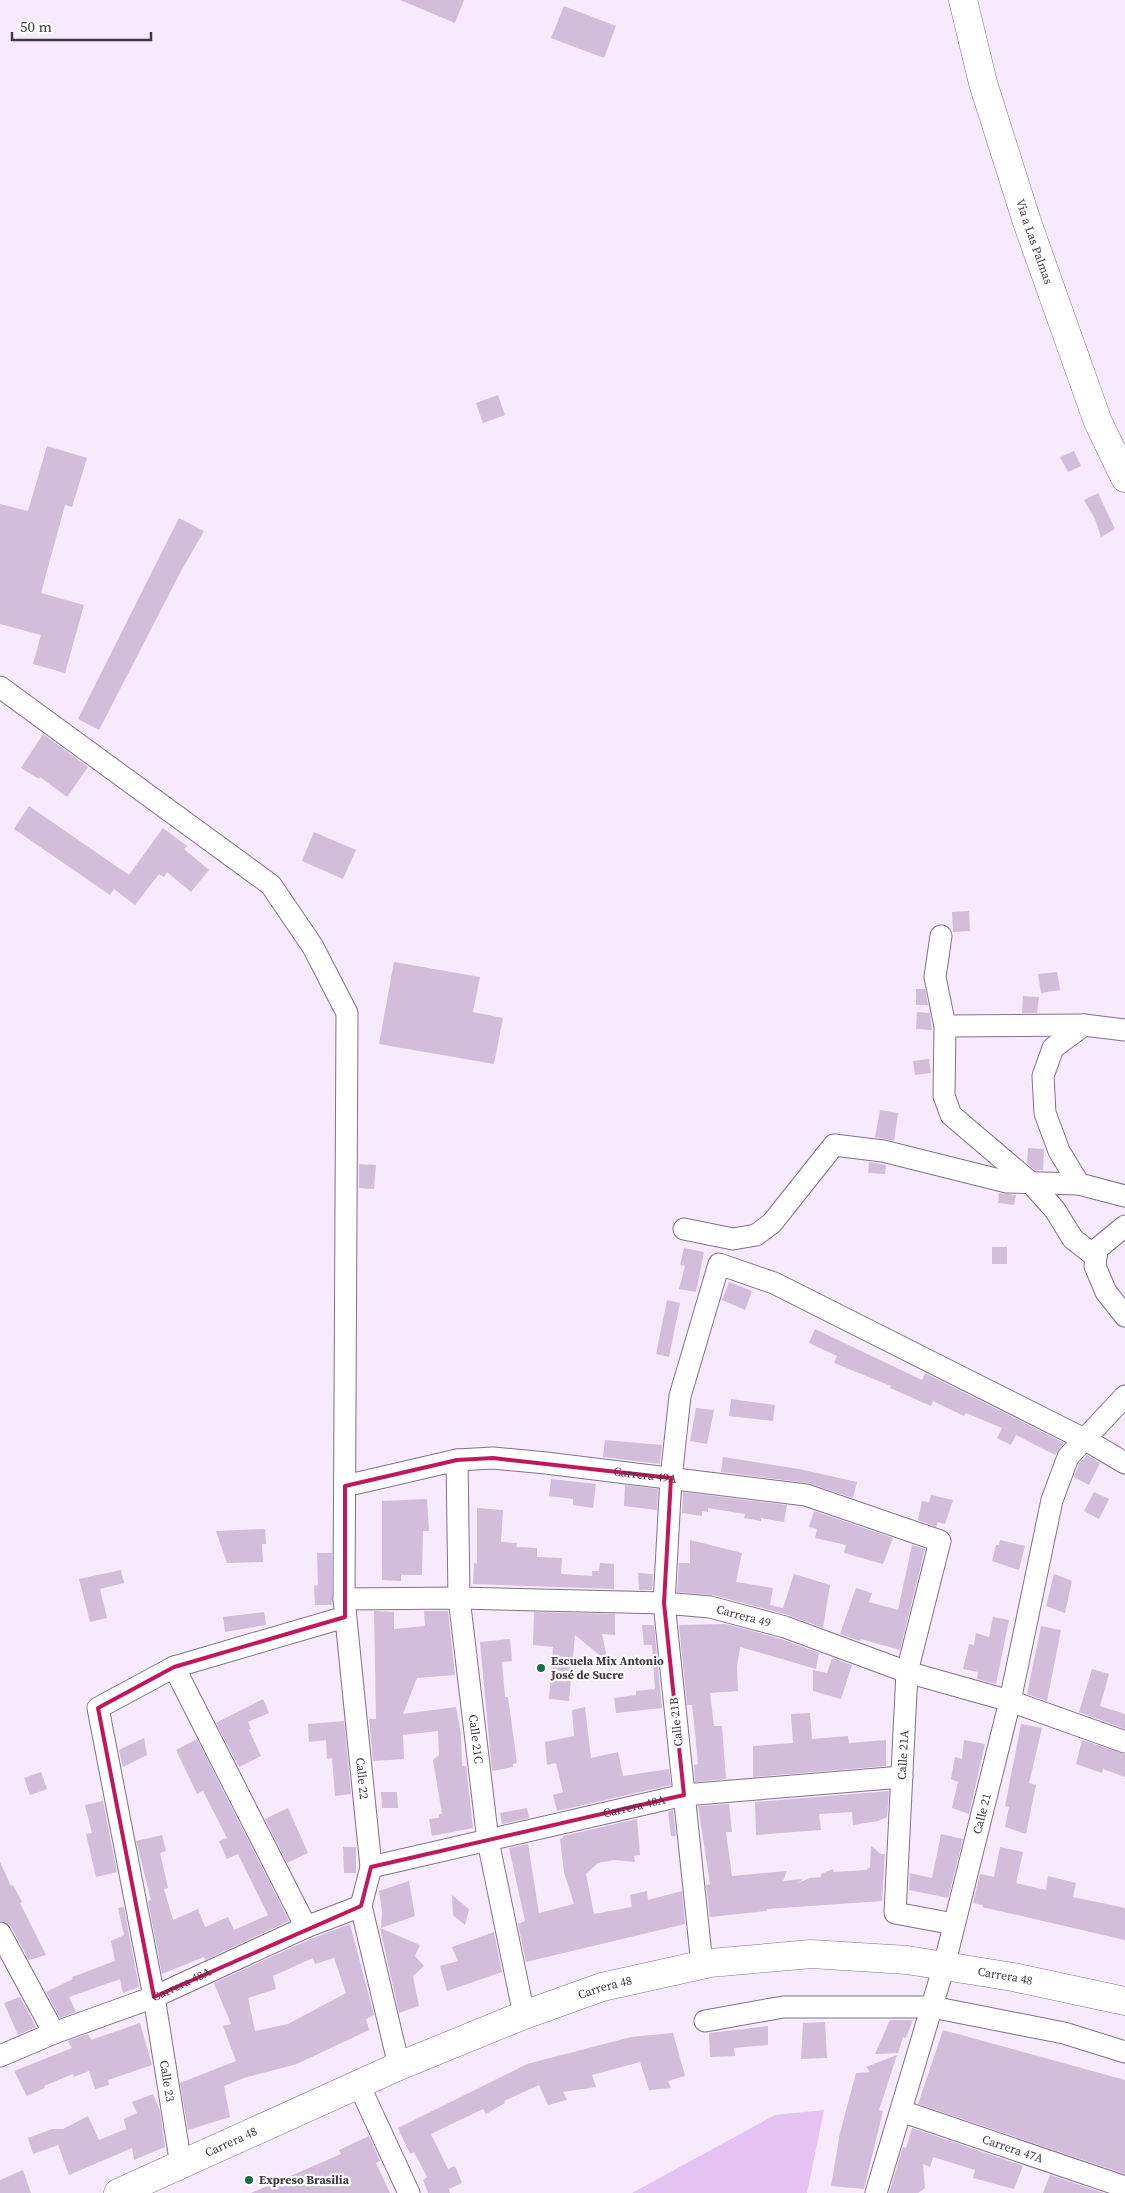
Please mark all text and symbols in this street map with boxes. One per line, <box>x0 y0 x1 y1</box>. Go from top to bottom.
scale bar <box>12 10 151 42</box>
text: 50 m <box>20 16 52 37</box>
street label: Via a Las Palmas <box>1012 197 1056 286</box>
street label: Carrera 49A <box>612 1463 678 1487</box>
street label: Carrera 49 <box>715 1601 773 1631</box>
place label: Escuela Mix Antonio José de Sucre <box>550 1653 664 1683</box>
marker: Escuela Mix Antonio José de Sucre <box>535 1662 547 1674</box>
street label: Calle 21B <box>665 1696 687 1747</box>
street label: Calle 21C <box>465 1714 487 1765</box>
street label: Calle 21A <box>894 1730 912 1780</box>
street label: Calle 22 <box>352 1757 372 1800</box>
street label: Calle 21 <box>969 1791 995 1836</box>
street label: Carrera 48A <box>601 1792 667 1821</box>
street label: Carrera 48 <box>977 1963 1034 1989</box>
street label: Carrera 48A <box>149 1964 214 2005</box>
street label: Carrera 48 <box>576 1973 634 2003</box>
street label: Calle 23 <box>156 2059 178 2103</box>
street label: Carrera 48 <box>202 2123 260 2161</box>
street label: Carrera 47A <box>980 2131 1045 2167</box>
place label: Expreso Brasilia <box>259 2172 350 2188</box>
marker: Expreso Brasilia <box>243 2174 255 2186</box>

